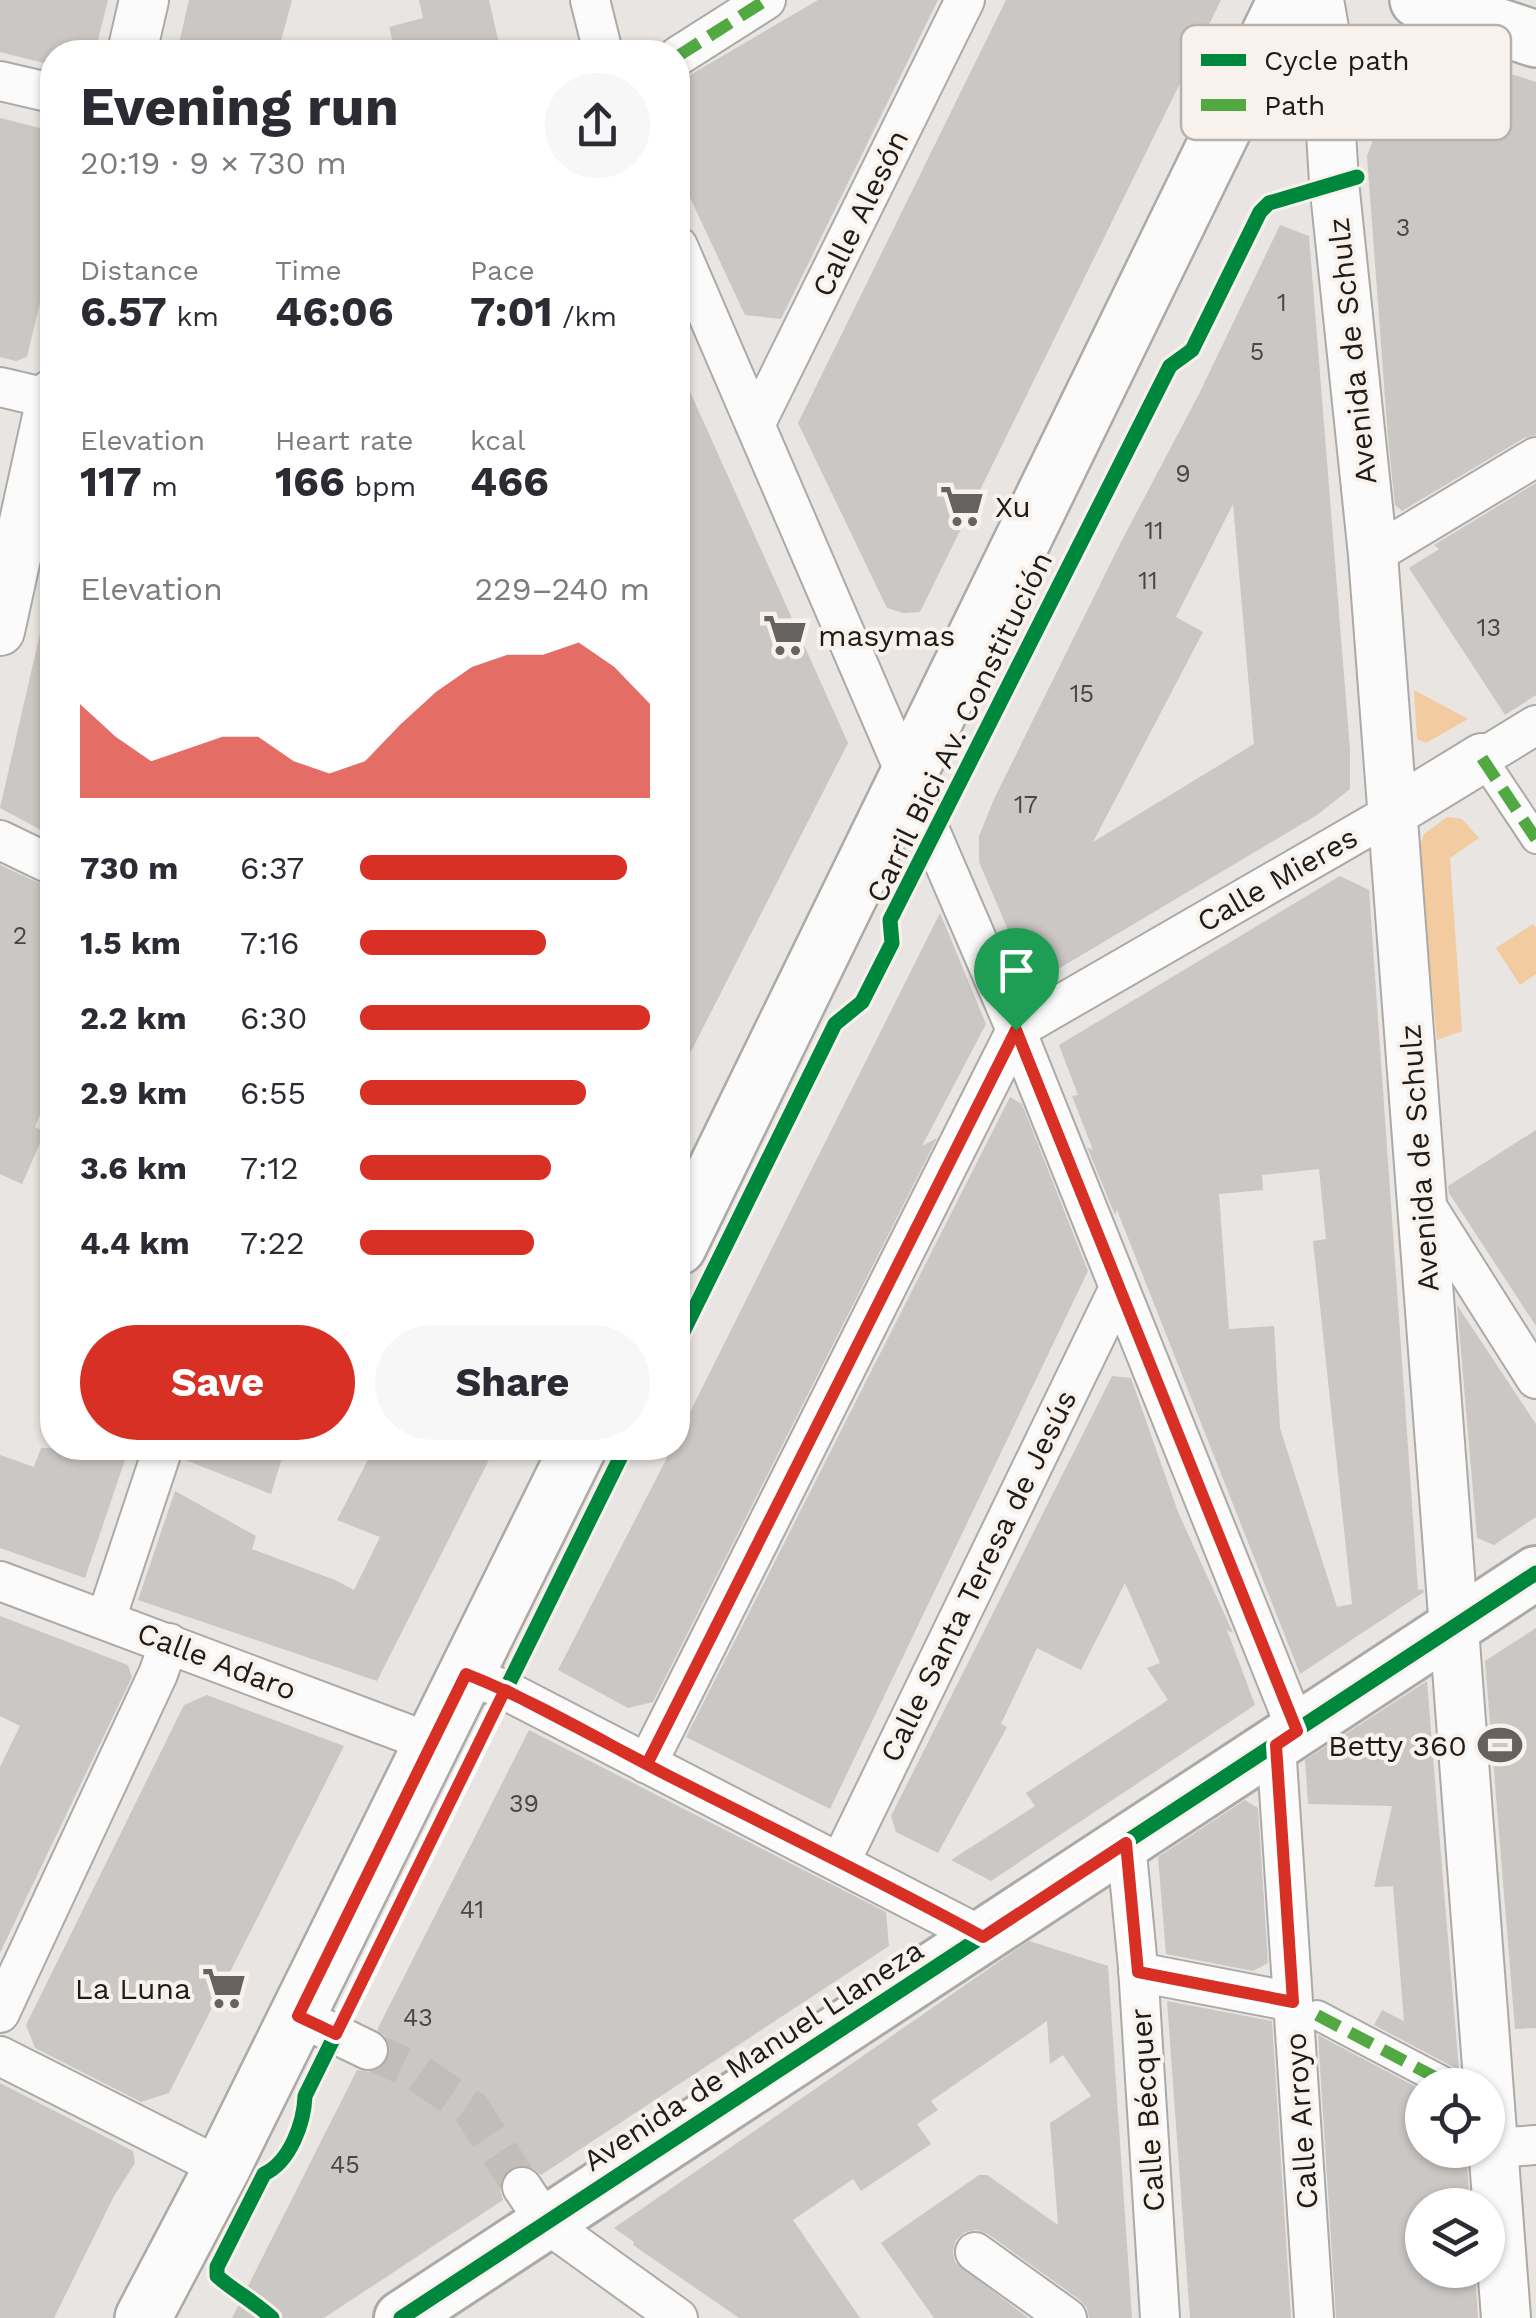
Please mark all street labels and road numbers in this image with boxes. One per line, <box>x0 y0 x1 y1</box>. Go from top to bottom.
street label: Calle Alesón <box>805 124 915 302</box>
street label: Avenida de Schulz <box>1321 216 1383 486</box>
street label: Carril Bici Av. Constitución <box>859 546 1059 908</box>
street label: Calle Mieres <box>1191 819 1363 939</box>
street label: Avenida de Schulz <box>1392 1023 1446 1293</box>
street label: Calle Santa Teresa de Jesús <box>873 1384 1083 1768</box>
street label: Calle Adaro <box>133 1615 301 1707</box>
street label: Avenida de Manuel Llaneza <box>577 1932 929 2178</box>
street label: Calle Bécquer <box>1122 2007 1172 2213</box>
street label: Calle Arroyo <box>1277 2031 1325 2211</box>

